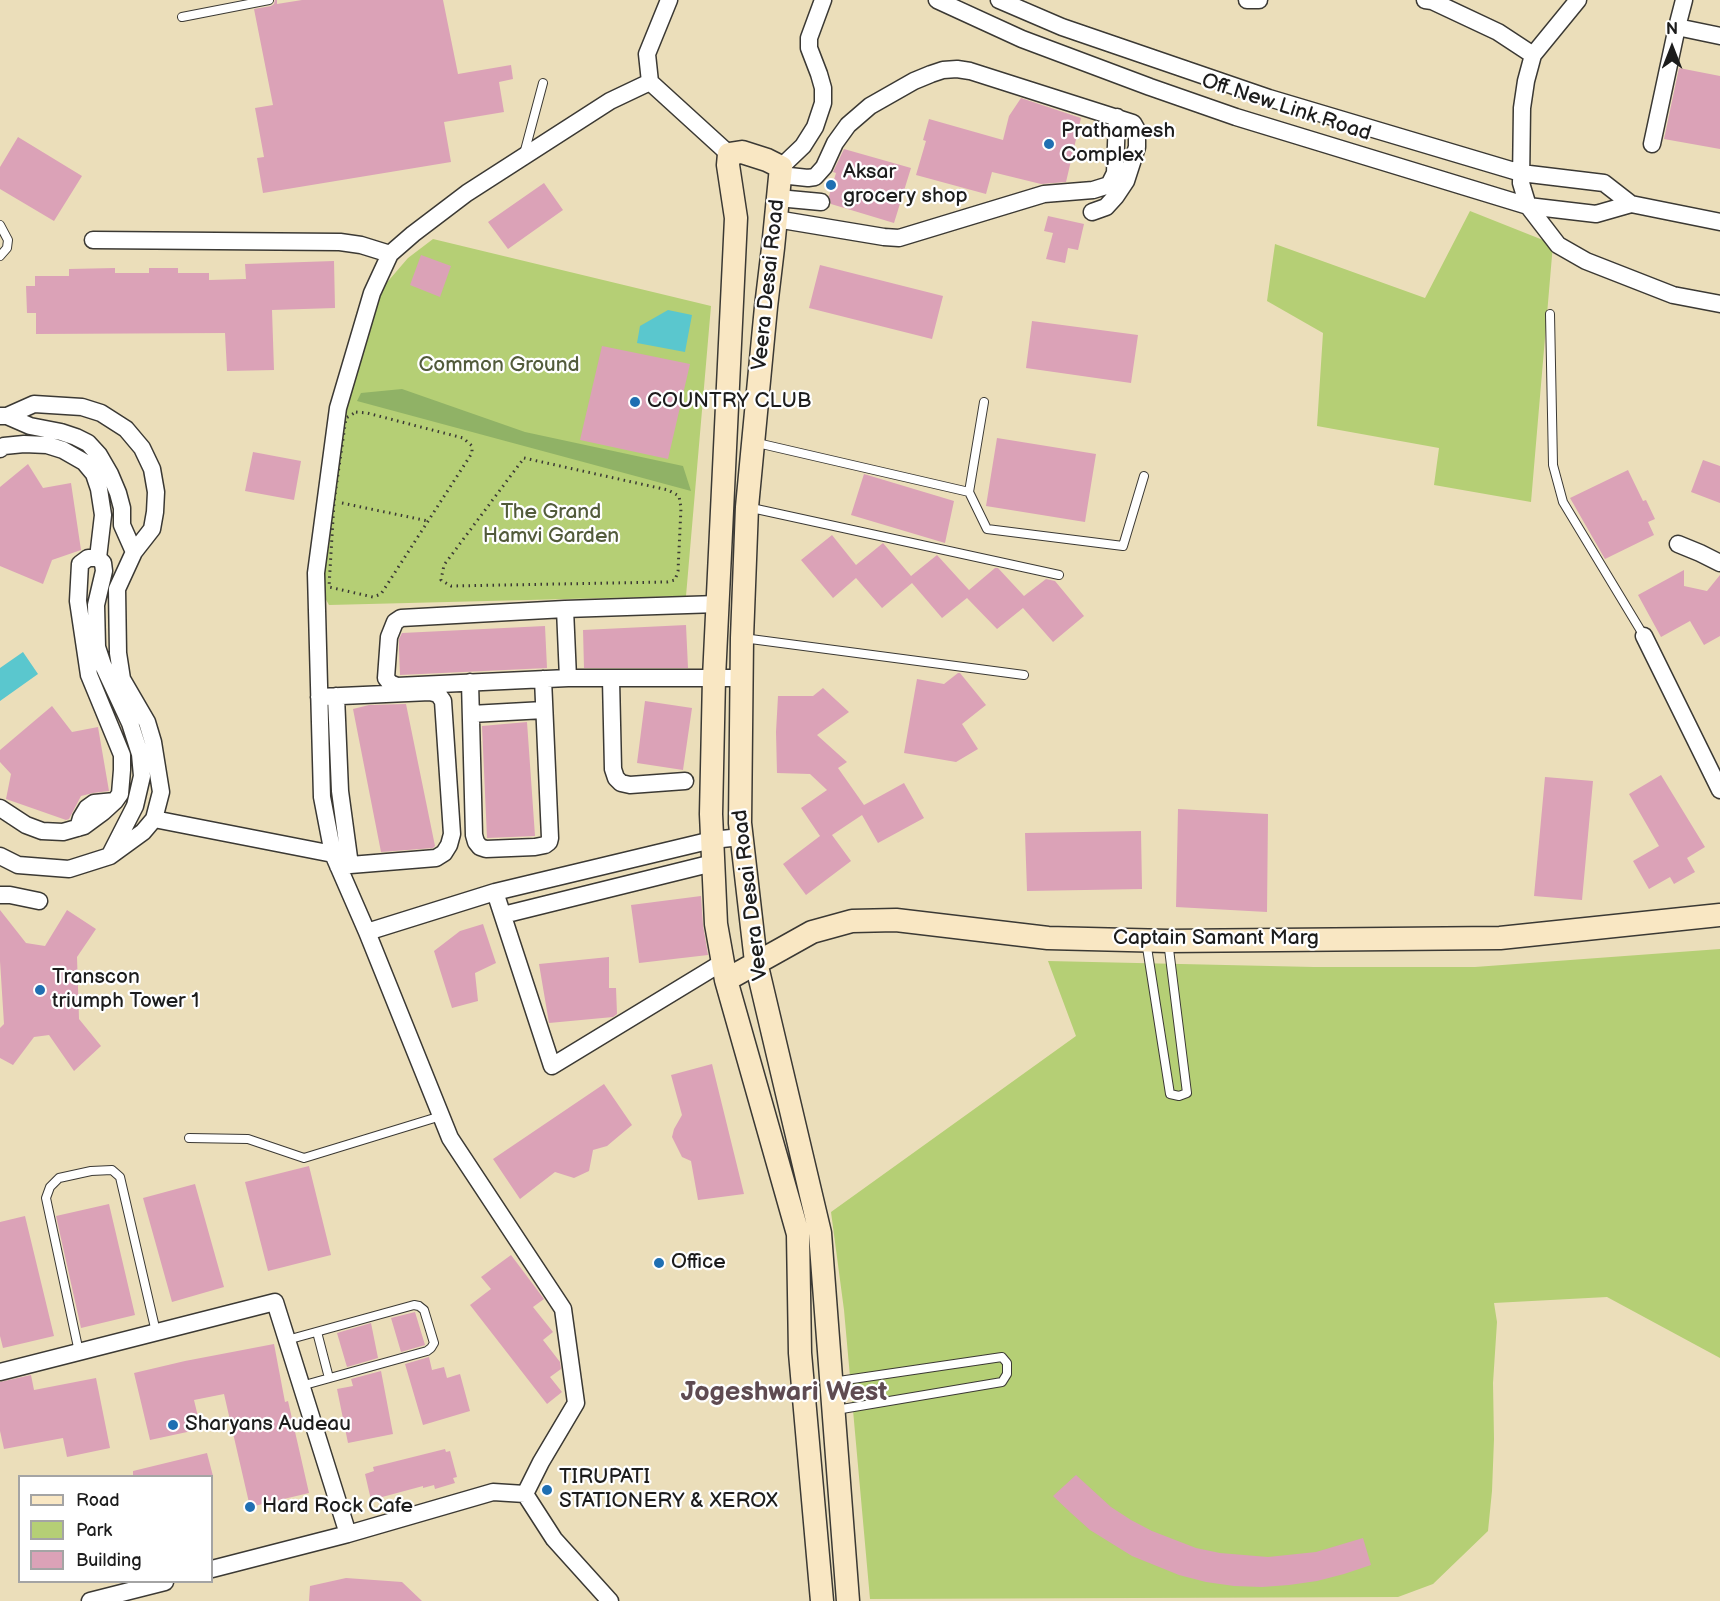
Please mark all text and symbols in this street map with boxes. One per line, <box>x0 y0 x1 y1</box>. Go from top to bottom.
north arrow <box>1642 18 1702 78</box>
text: N <box>1666 20 1678 39</box>
street label: Off New Link Road <box>1198 69 1374 147</box>
place label: Prathamesh Complex <box>1061 119 1175 169</box>
marker: Prathamesh Complex <box>1042 137 1056 151</box>
place label: Aksar grocery shop <box>843 160 968 210</box>
marker: Aksar grocery shop <box>824 178 838 192</box>
street label: Veera Desai Road <box>747 198 791 372</box>
park label: Common Ground <box>418 353 580 379</box>
place label: COUNTRY CLUB <box>647 389 811 415</box>
marker: COUNTRY CLUB <box>628 395 642 409</box>
park label: The Grand Hamvi Garden <box>483 500 619 550</box>
street label: Veera Desai Road <box>728 808 774 982</box>
street label: Captain Samant Marg <box>1113 926 1319 952</box>
place label: Transcon triumph Tower 1 <box>52 965 199 1015</box>
marker: Transcon triumph Tower 1 <box>33 983 47 997</box>
place label: Office <box>671 1250 726 1276</box>
marker: Office <box>652 1256 666 1270</box>
district label: Jogeshwari West <box>681 1377 887 1409</box>
place label: Sharyans Audeau <box>185 1412 351 1438</box>
marker: Sharyans Audeau <box>166 1418 180 1432</box>
place label: TIRUPATI STATIONERY & XEROX <box>559 1465 778 1515</box>
legend <box>18 1475 213 1583</box>
marker: TIRUPATI STATIONERY & XEROX <box>540 1483 554 1497</box>
text: Road <box>76 1490 120 1511</box>
place label: Hard Rock Cafe <box>262 1494 413 1520</box>
marker: Hard Rock Cafe <box>243 1500 257 1514</box>
text: Park <box>76 1520 112 1541</box>
text: Building <box>76 1550 142 1571</box>

